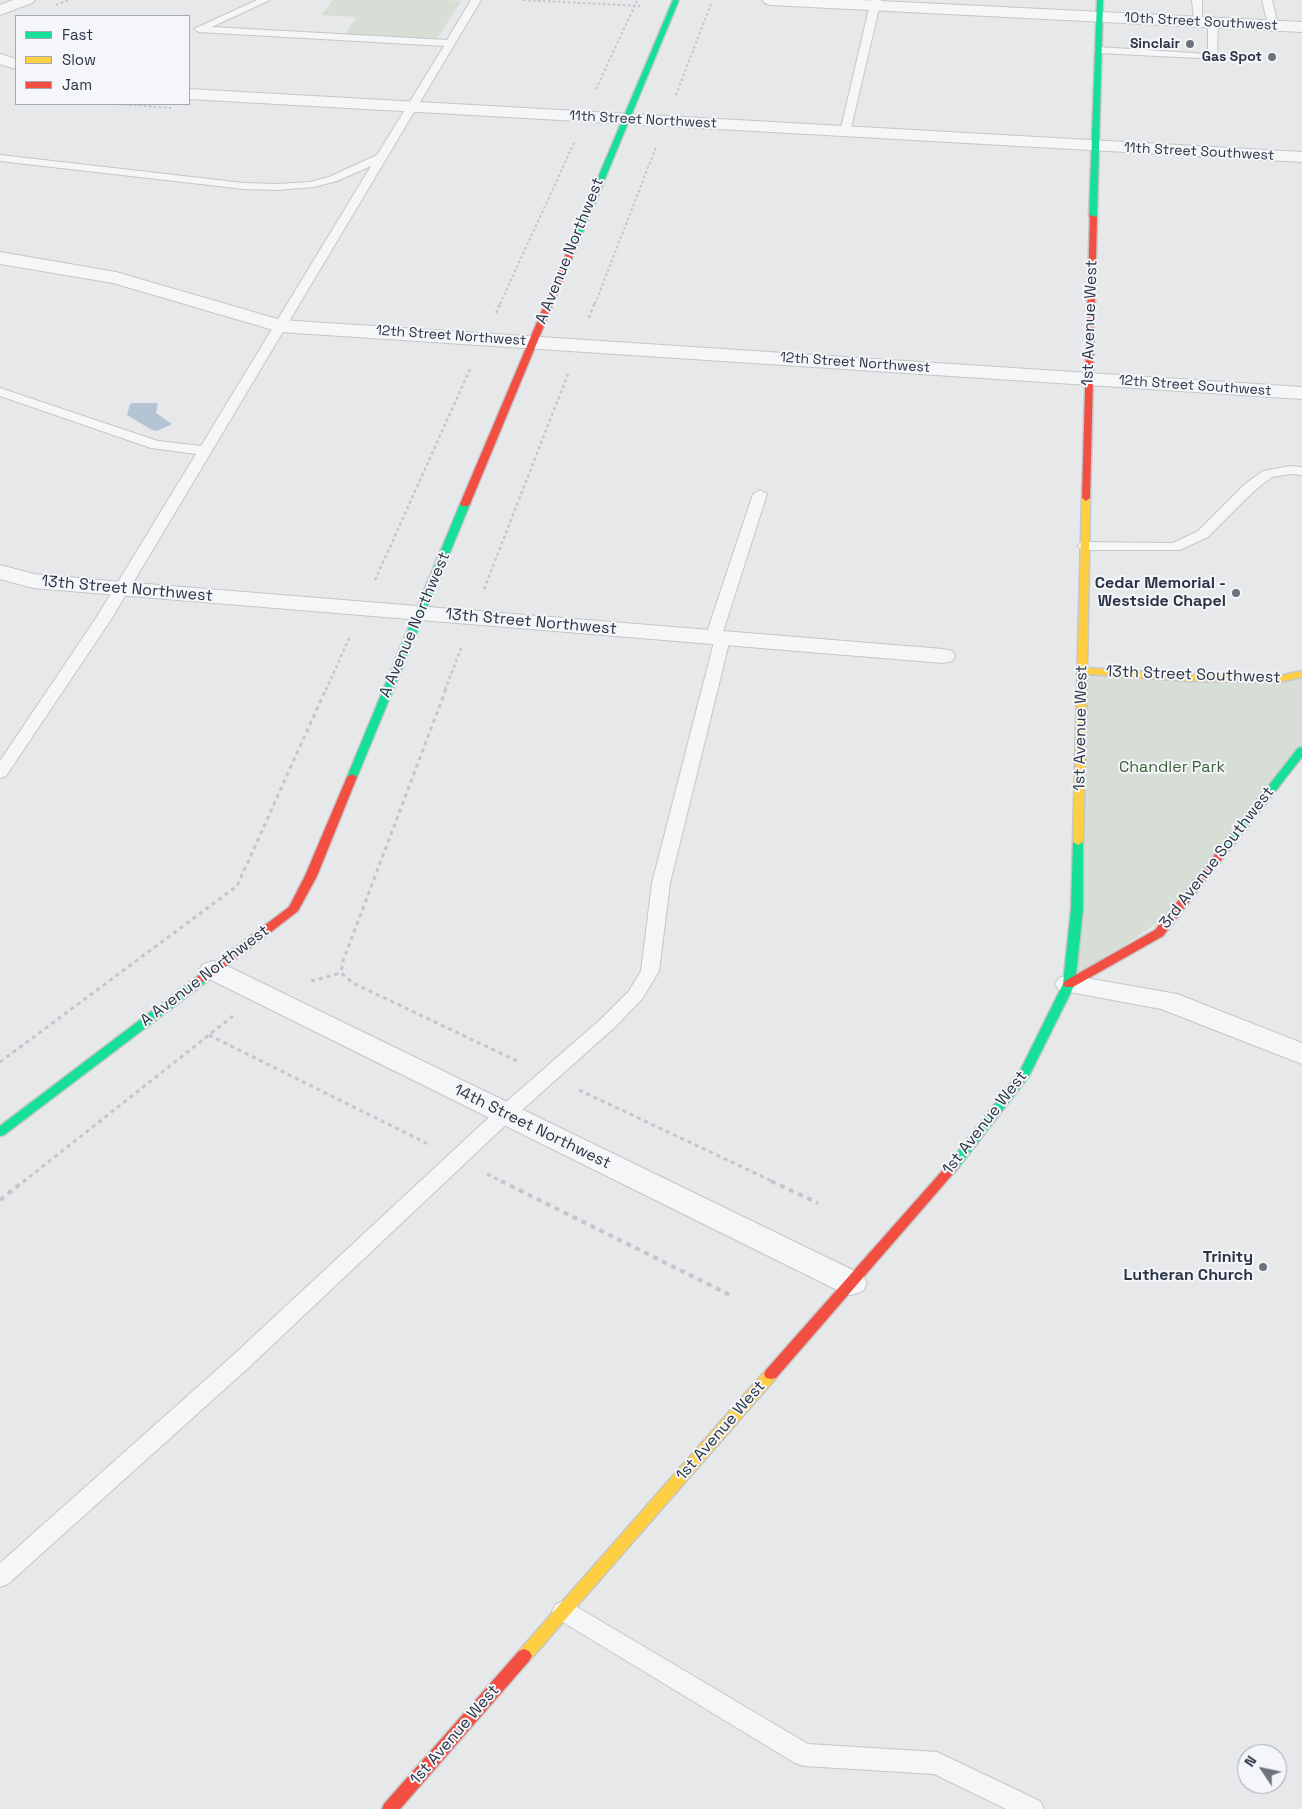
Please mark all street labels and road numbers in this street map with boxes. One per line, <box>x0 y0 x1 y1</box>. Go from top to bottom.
street label: 10th Street Southwest <box>1124 10 1278 34</box>
street label: 11th Street Northwest <box>569 108 717 132</box>
street label: 11th Street Southwest <box>1123 140 1275 164</box>
street label: A Avenue Northwest <box>532 175 608 327</box>
street label: 1st Avenue West <box>1078 260 1102 386</box>
street label: 12th Street Northwest <box>375 322 527 350</box>
street label: 12th Street Northwest <box>779 349 931 377</box>
street label: 12th Street Southwest <box>1118 372 1272 400</box>
street label: A Avenue Northwest <box>376 549 454 701</box>
street label: 13th Street Northwest <box>40 572 214 606</box>
street label: 13th Street Northwest <box>444 605 618 639</box>
street label: 13th Street Southwest <box>1105 662 1281 688</box>
street label: 1st Avenue West <box>1070 665 1092 791</box>
street label: 3rd Avenue Southwest <box>1156 783 1278 933</box>
street label: A Avenue Northwest <box>137 921 273 1031</box>
street label: 1st Avenue West <box>939 1067 1031 1179</box>
street label: 14th Street Northwest <box>450 1081 614 1173</box>
street label: 1st Avenue West <box>672 1377 770 1485</box>
street label: 1st Avenue West <box>406 1681 504 1789</box>

